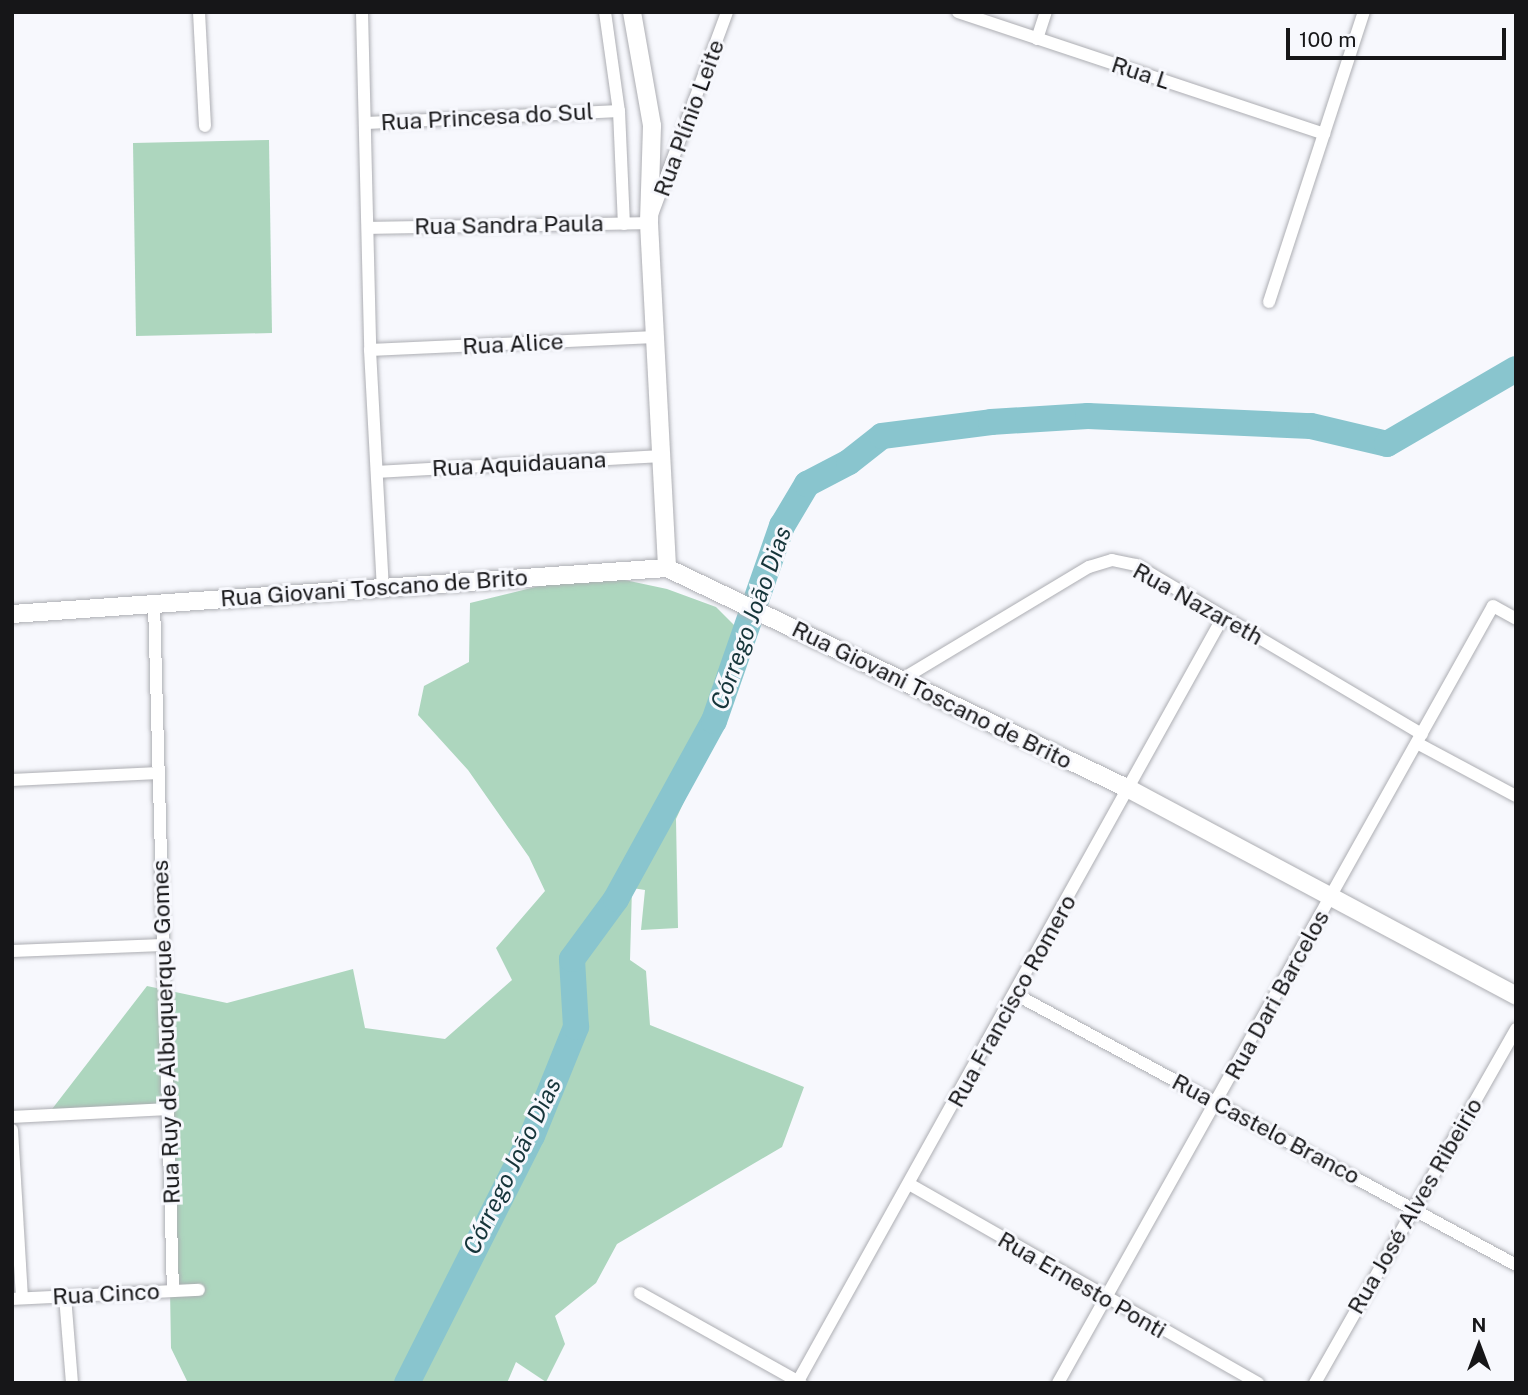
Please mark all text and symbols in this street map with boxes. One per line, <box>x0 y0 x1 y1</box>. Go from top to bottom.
scale bar <box>1290 14 1510 58</box>
text: 100 m <box>1299 27 1356 52</box>
street label: Rua Plínio Leite <box>648 36 730 200</box>
street label: Rua L <box>1108 51 1174 95</box>
street label: Rua Princesa do Sul <box>380 98 594 136</box>
street label: Rua Sandra Paula <box>414 210 604 240</box>
street label: Rua Alice <box>462 328 564 360</box>
street label: Rua Aquidauana <box>431 446 607 482</box>
water label: Córrego João Dias <box>704 522 798 714</box>
street label: Rua Nazareth <box>1128 557 1268 651</box>
street label: Rua Giovani Toscano de Brito <box>219 563 529 613</box>
street label: Rua Giovani Toscano de Brito <box>787 615 1077 775</box>
street label: Rua Ruy de Albuquerque Gomes <box>146 859 186 1205</box>
street label: Rua Francisco Romero <box>942 890 1082 1112</box>
street label: Rua Dari Barcelos <box>1219 906 1335 1084</box>
street label: Rua Castelo Branco <box>1167 1068 1365 1190</box>
water label: Córrego João Dias <box>457 1073 567 1259</box>
street label: Rua José Alves Ribeirio <box>1342 1093 1488 1319</box>
street label: Rua Ernesto Ponti <box>993 1226 1171 1344</box>
street label: Rua Cinco <box>52 1277 160 1311</box>
north arrow <box>1444 1311 1514 1381</box>
text: N <box>1472 1314 1486 1336</box>

